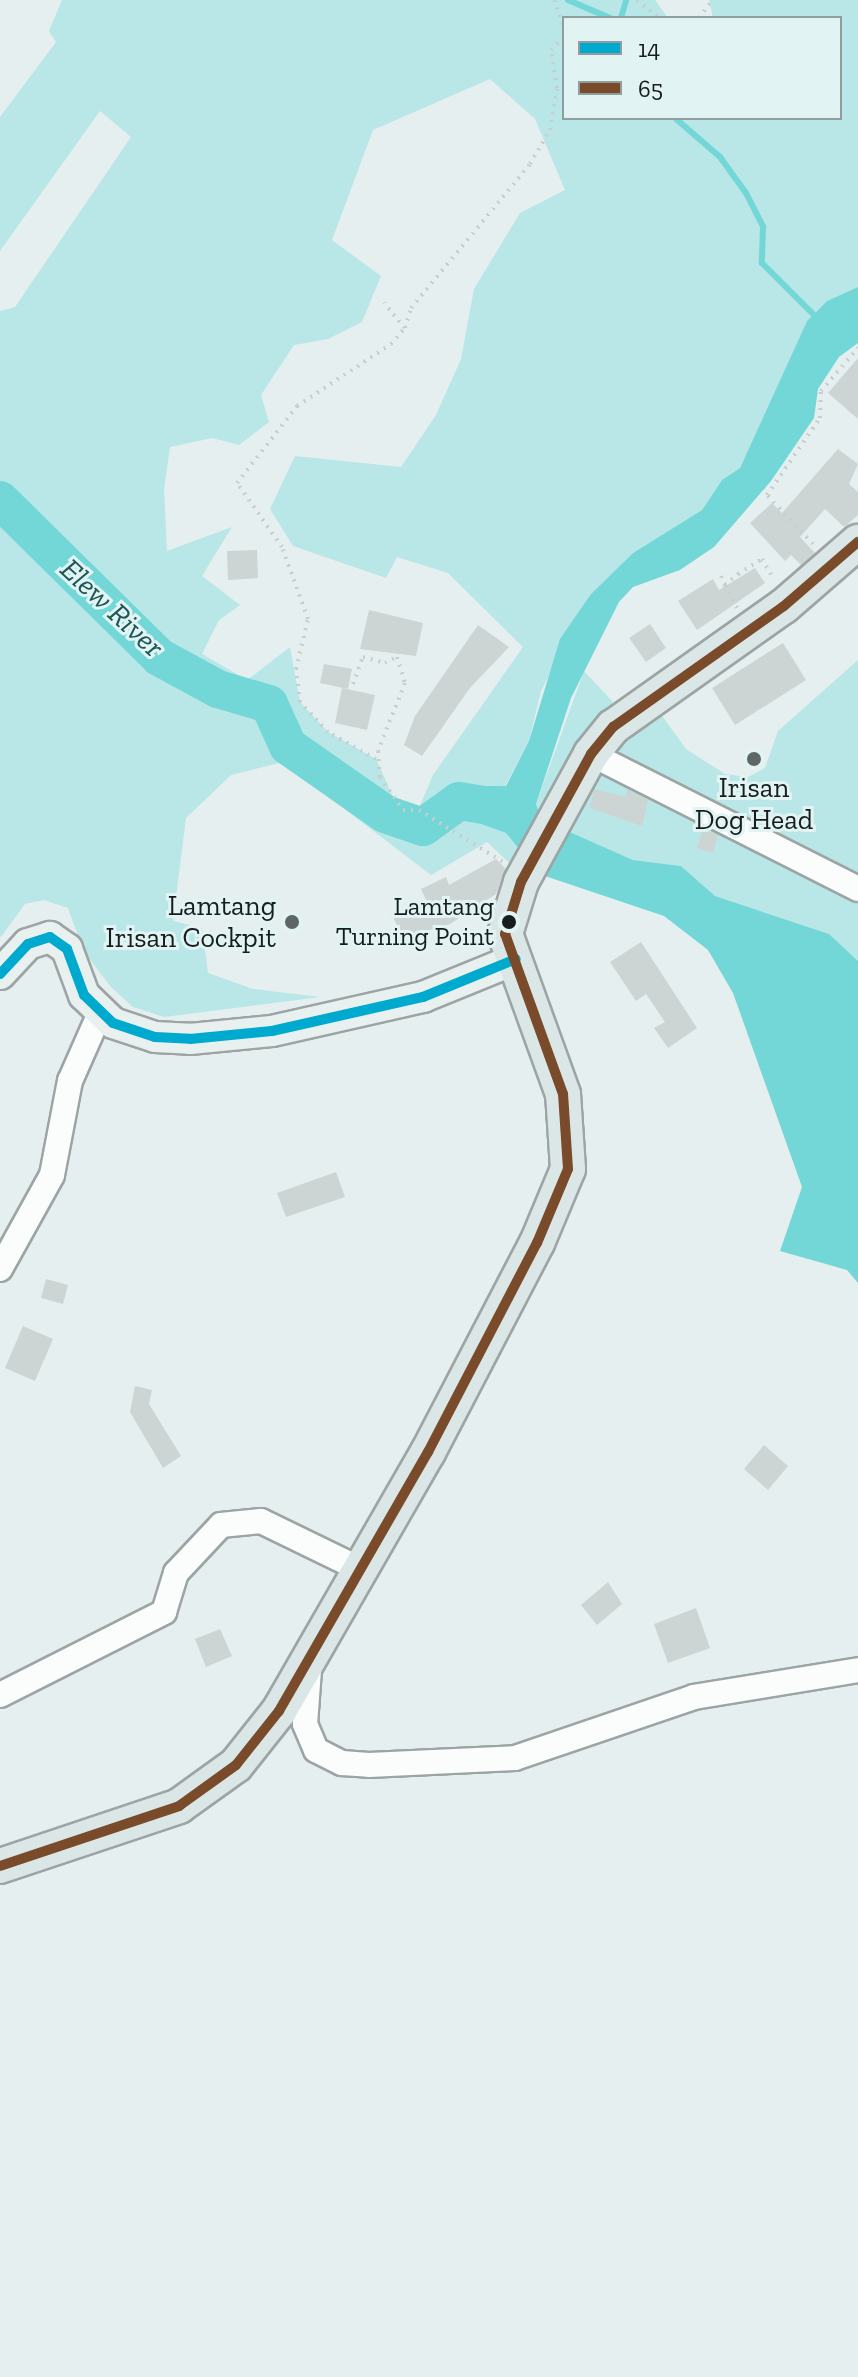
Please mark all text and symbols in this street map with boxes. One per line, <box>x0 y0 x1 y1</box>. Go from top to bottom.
legend <box>562 16 842 120</box>
text: 14 <box>638 34 660 63</box>
text: 65 <box>638 74 663 103</box>
water label: Elew River <box>53 551 171 665</box>
marker: Irisan Dog Head <box>745 750 763 768</box>
place label: Irisan Dog Head <box>695 771 813 837</box>
place label: Lamtang Irisan Cockpit <box>106 889 276 955</box>
place label: Lamtang Turning Point <box>336 891 494 952</box>
marker: Lamtang Irisan Cockpit <box>283 913 301 931</box>
marker: Lamtang Turning Point <box>501 914 517 930</box>

